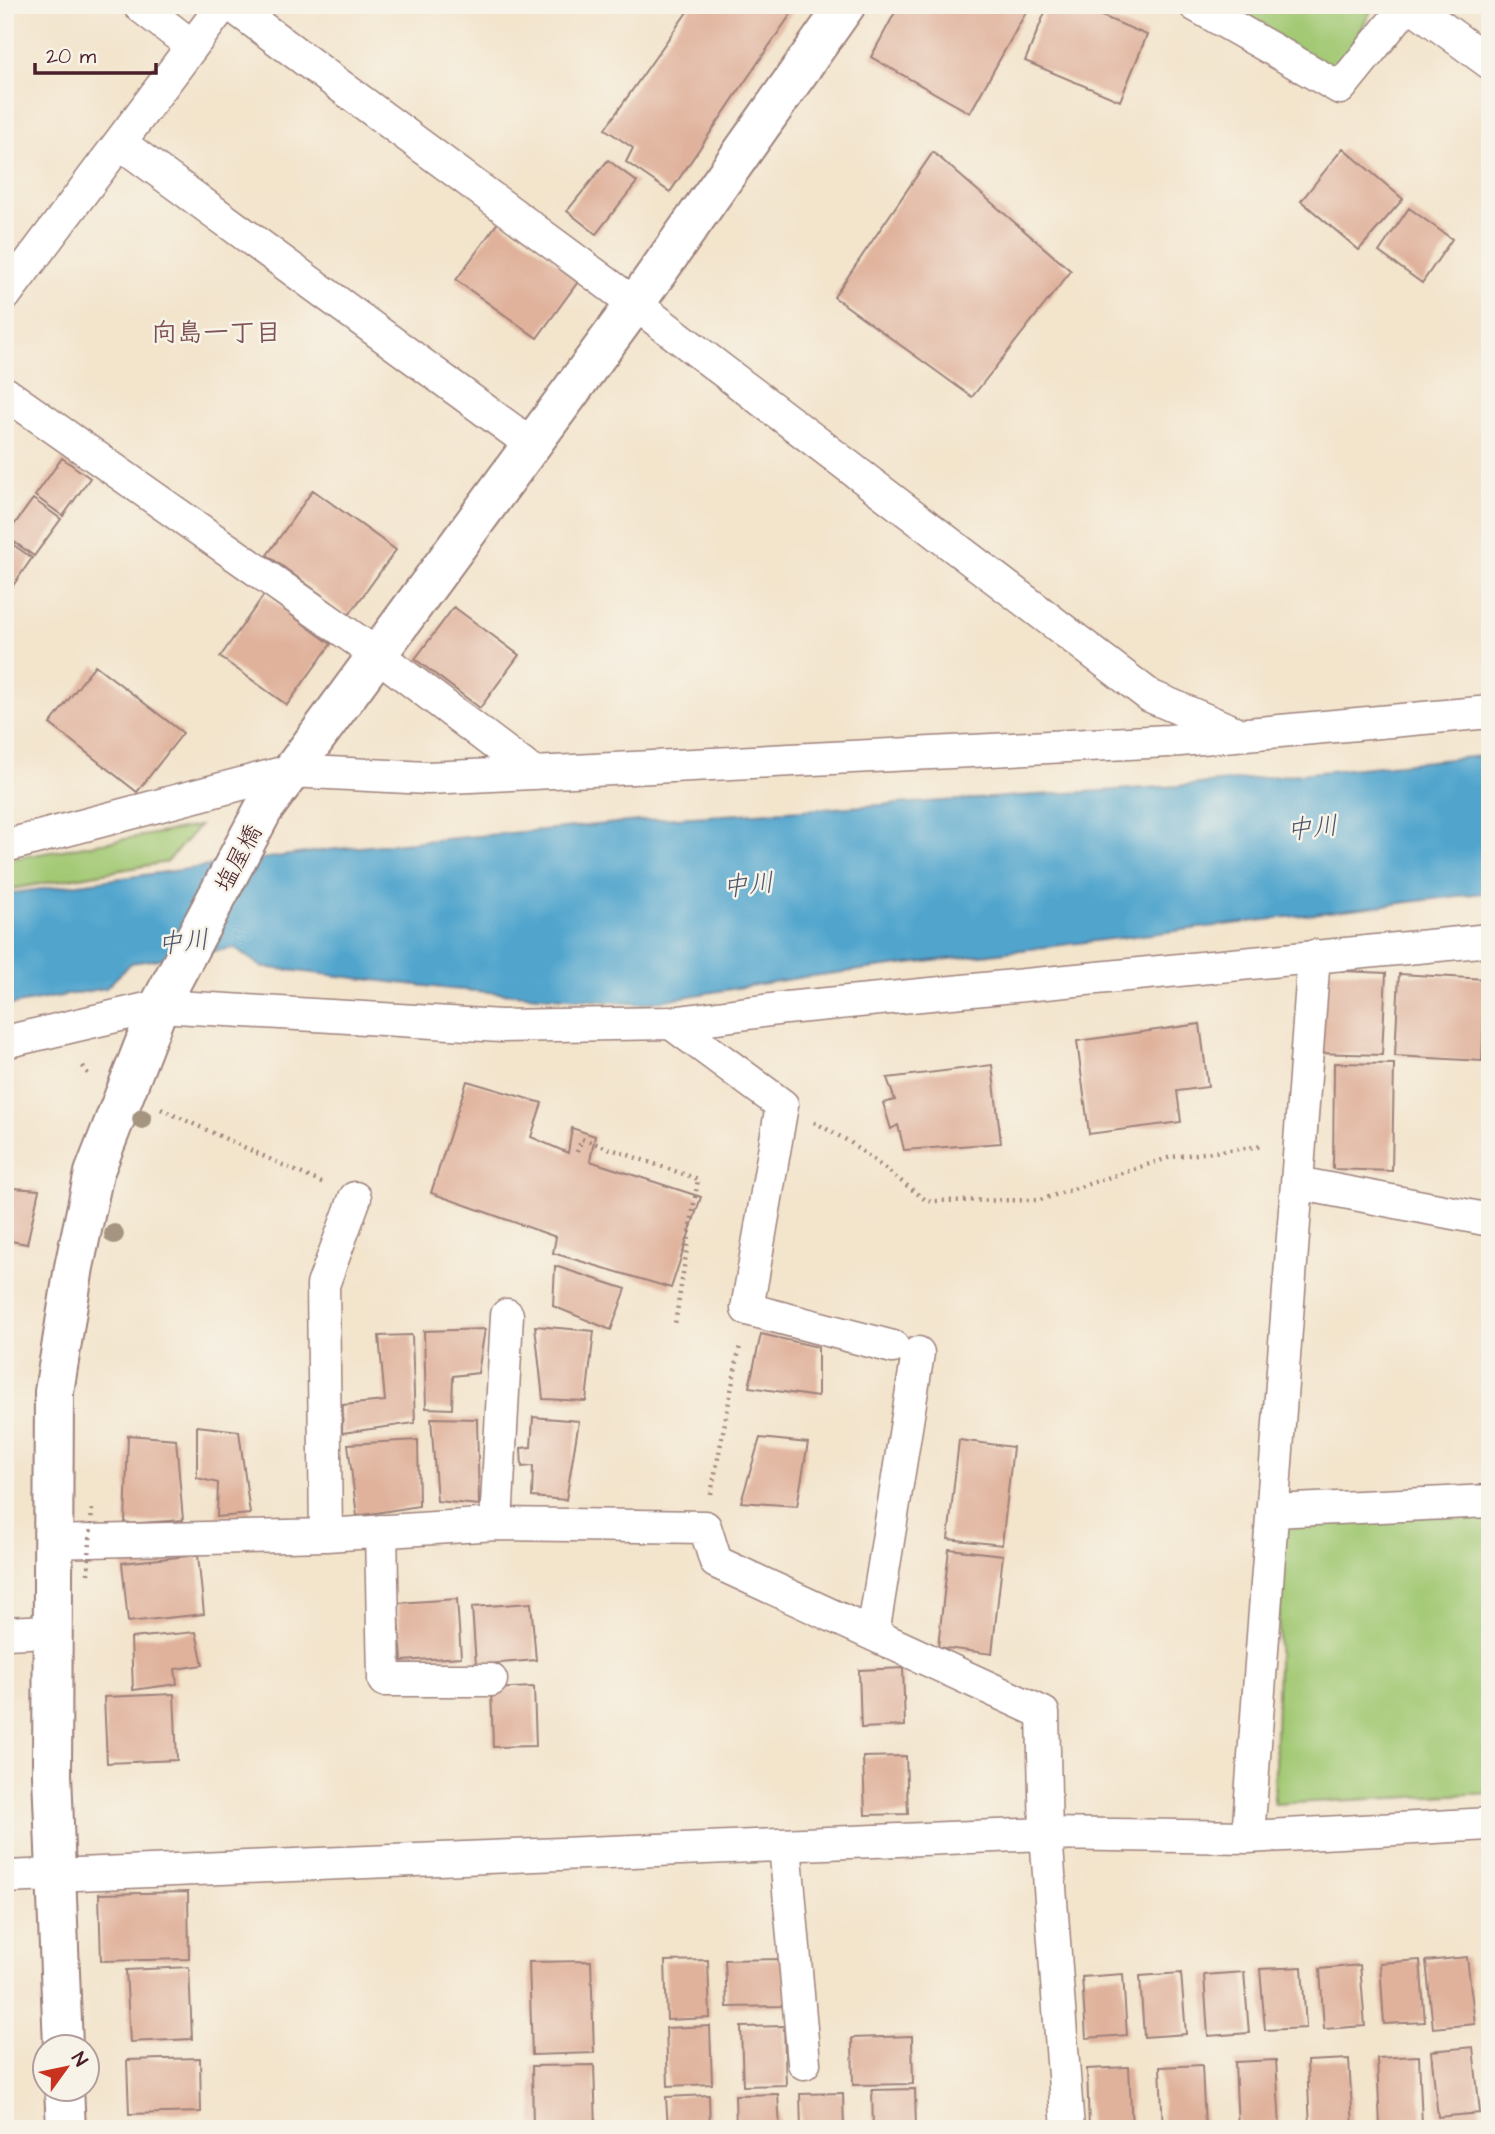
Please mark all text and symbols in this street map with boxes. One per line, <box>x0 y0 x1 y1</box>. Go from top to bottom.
scale bar <box>35 32 156 76</box>
text: 20 m <box>46 42 97 71</box>
district label: 向島一丁目 <box>151 315 281 351</box>
water label: 中川 <box>1284 807 1340 849</box>
street label: 塩屋橋 <box>207 819 271 898</box>
water label: 中川 <box>720 864 776 906</box>
water label: 中川 <box>155 921 211 963</box>
north arrow <box>32 2032 102 2102</box>
text: N <box>64 2047 94 2072</box>

